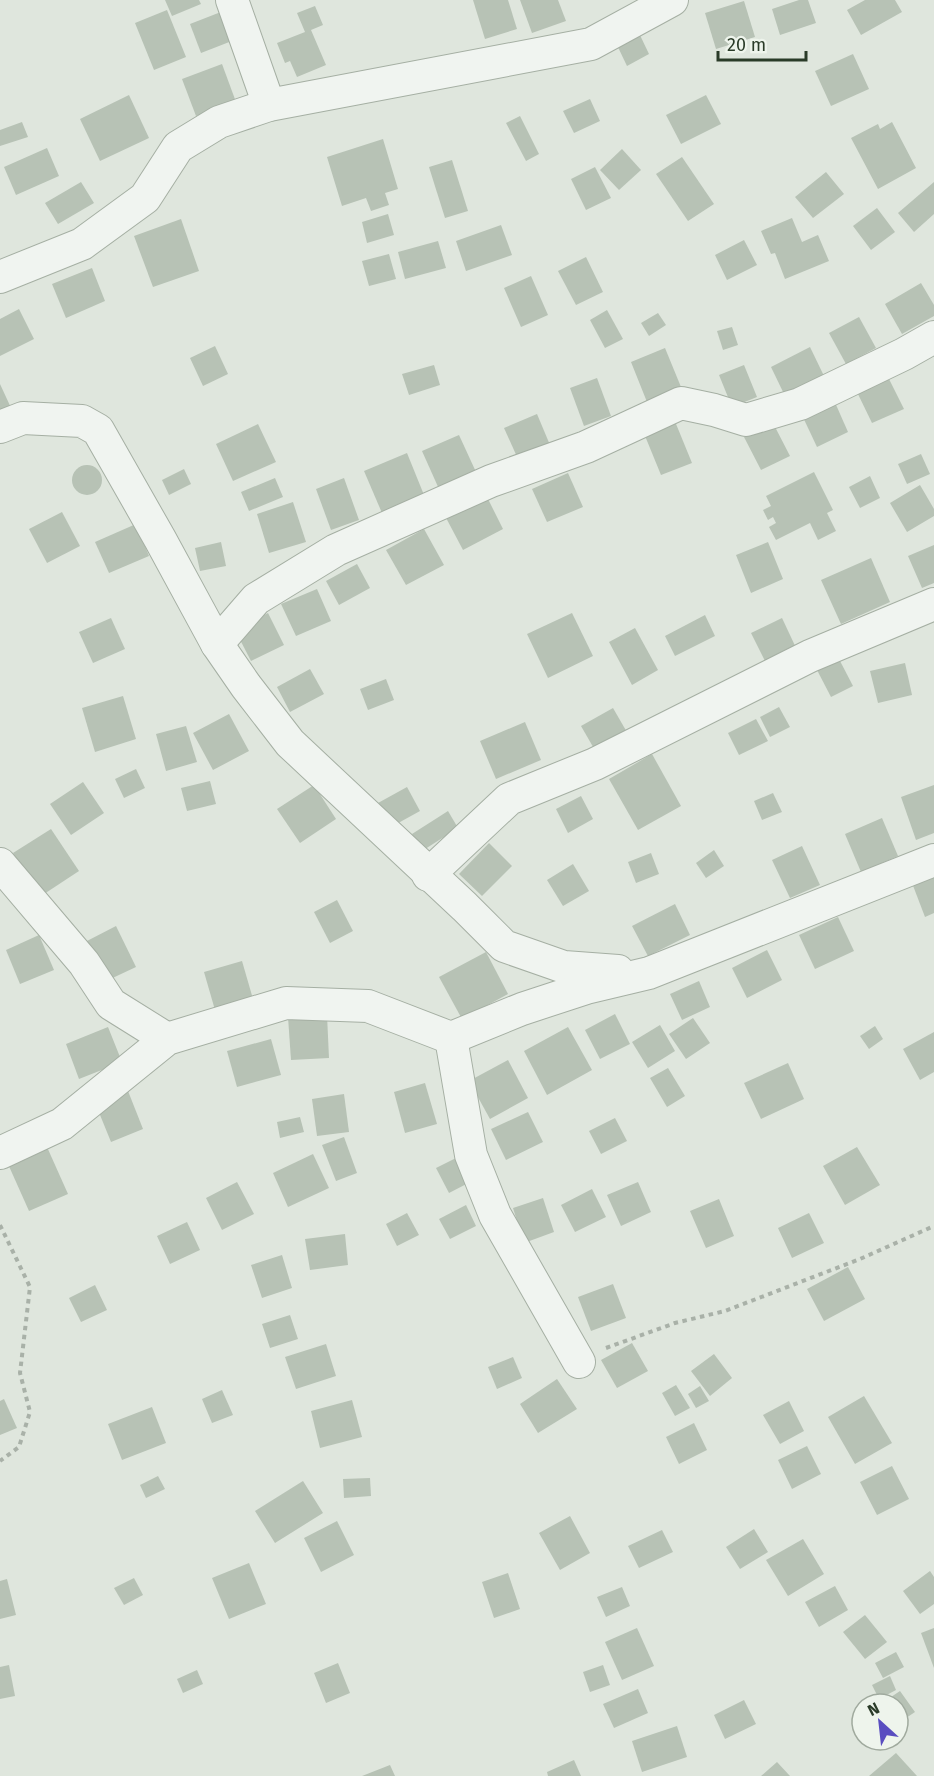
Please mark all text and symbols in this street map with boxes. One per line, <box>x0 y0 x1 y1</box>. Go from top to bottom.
scale bar <box>718 24 806 62</box>
text: 20 m <box>727 34 766 56</box>
north arrow <box>850 1692 910 1752</box>
text: N <box>864 1698 882 1720</box>

